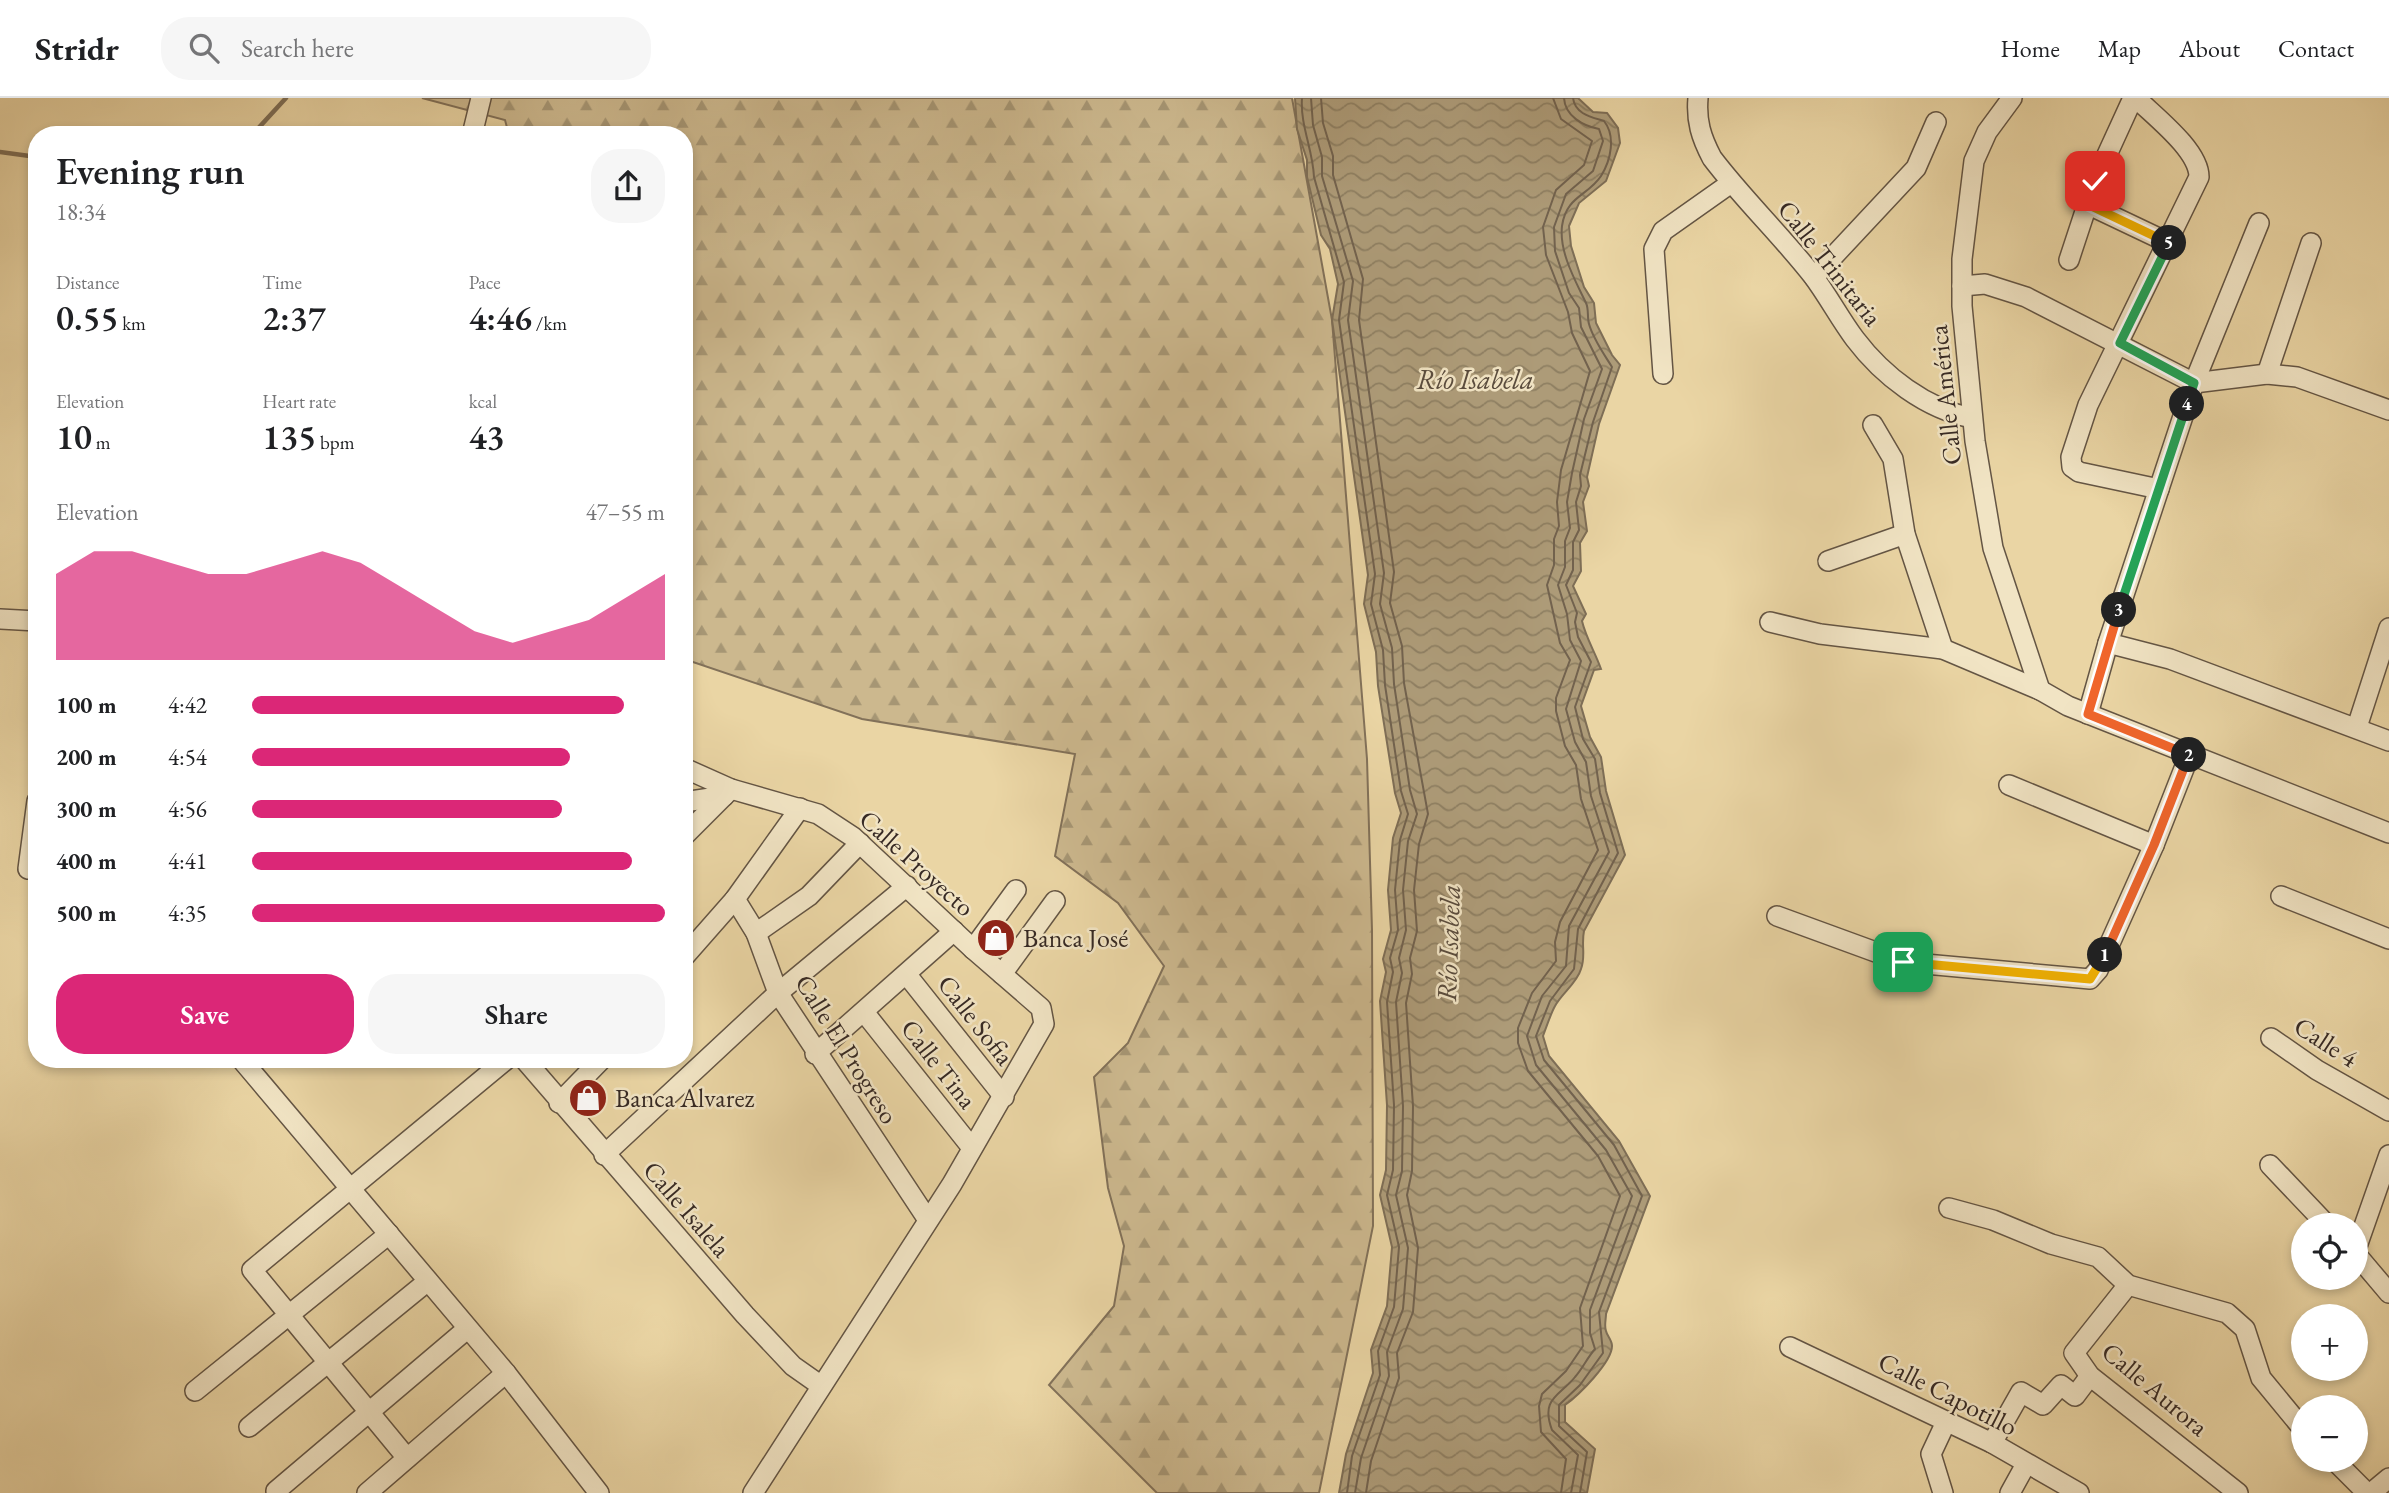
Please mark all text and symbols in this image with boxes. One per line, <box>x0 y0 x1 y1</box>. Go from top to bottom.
search box <box>161 17 651 80</box>
text: Stridr <box>35 27 119 70</box>
icon: search <box>185 29 223 67</box>
text: Search here <box>241 31 354 65</box>
text: Home <box>2000 33 2060 64</box>
text: Map <box>2098 33 2141 64</box>
text: About <box>2179 33 2240 64</box>
text: Contact <box>2278 33 2354 64</box>
text: Evening run <box>56 146 245 195</box>
button: share <box>591 149 665 223</box>
pin <box>2065 151 2125 211</box>
icon: check <box>2076 162 2114 200</box>
street label: Calle Trinitaria <box>1770 193 1890 333</box>
text: 18:34 <box>56 197 106 227</box>
pin: 5 <box>2152 226 2186 260</box>
text: 5 <box>2163 230 2174 255</box>
text: Distance <box>56 270 119 295</box>
text: Time <box>262 270 302 295</box>
text: Pace <box>469 270 501 295</box>
text: 0.55 <box>56 295 118 340</box>
text: 2:37 <box>262 295 326 340</box>
text: 4:46 <box>469 295 532 340</box>
text: km <box>118 311 146 336</box>
text: /km <box>532 311 567 336</box>
street label: Calle América <box>1921 323 1969 467</box>
water label: Río Isabela <box>1416 361 1534 397</box>
pin: 4 <box>2170 386 2204 422</box>
text: Elevation <box>56 389 124 414</box>
text: Heart rate <box>262 389 336 414</box>
text: kcal <box>469 389 497 414</box>
text: 4 <box>2181 391 2192 416</box>
text: 10 <box>56 414 92 459</box>
text: 135 <box>262 414 316 459</box>
text: 43 <box>469 414 505 459</box>
text: m <box>92 430 111 455</box>
text: bpm <box>316 430 354 455</box>
text: Elevation <box>56 497 139 527</box>
text: 47–55 m <box>586 497 665 527</box>
pin: 3 <box>2102 592 2136 628</box>
text: 3 <box>2113 597 2124 622</box>
text: 100 m <box>56 690 117 720</box>
text: 4:42 <box>168 690 207 720</box>
pin: 2 <box>2172 738 2206 772</box>
text: 200 m <box>56 742 117 772</box>
text: 4:54 <box>168 742 207 772</box>
text: 2 <box>2183 742 2194 767</box>
text: 300 m <box>56 794 117 824</box>
text: 4:56 <box>168 794 207 824</box>
street label: Calle Proyecto <box>852 802 982 924</box>
text: 400 m <box>56 846 117 876</box>
text: 4:41 <box>168 846 207 876</box>
water label: Río Isabela <box>1428 884 1468 1002</box>
text: 500 m <box>56 898 117 928</box>
text: 4:35 <box>168 898 207 928</box>
shop icon: Banca José <box>975 917 1017 959</box>
place label: Banca José <box>1023 921 1128 955</box>
pin <box>1873 932 1933 992</box>
pin: 1 <box>2088 938 2122 972</box>
text: 1 <box>2099 942 2110 967</box>
icon: arrive <box>1884 943 1922 981</box>
street label: Calle El Progreso <box>788 968 906 1130</box>
street label: Calle Sofia <box>930 968 1022 1073</box>
button: Save <box>56 974 354 1054</box>
button: Share <box>368 974 665 1054</box>
street label: Calle 4 <box>2288 1009 2365 1075</box>
street label: Calle Tina <box>893 1012 985 1116</box>
shop icon: Banca Alvarez <box>567 1077 609 1119</box>
place label: Banca Alvarez <box>615 1081 755 1115</box>
street label: Calle Isalela <box>636 1154 739 1265</box>
map controls <box>2291 1213 2368 1472</box>
button: locate <box>2291 1213 2368 1290</box>
button: + <box>2291 1304 2368 1381</box>
street label: Calle Aurora <box>2095 1335 2216 1444</box>
street label: Calle Capotillo <box>1873 1344 2023 1444</box>
button: − <box>2291 1395 2368 1472</box>

